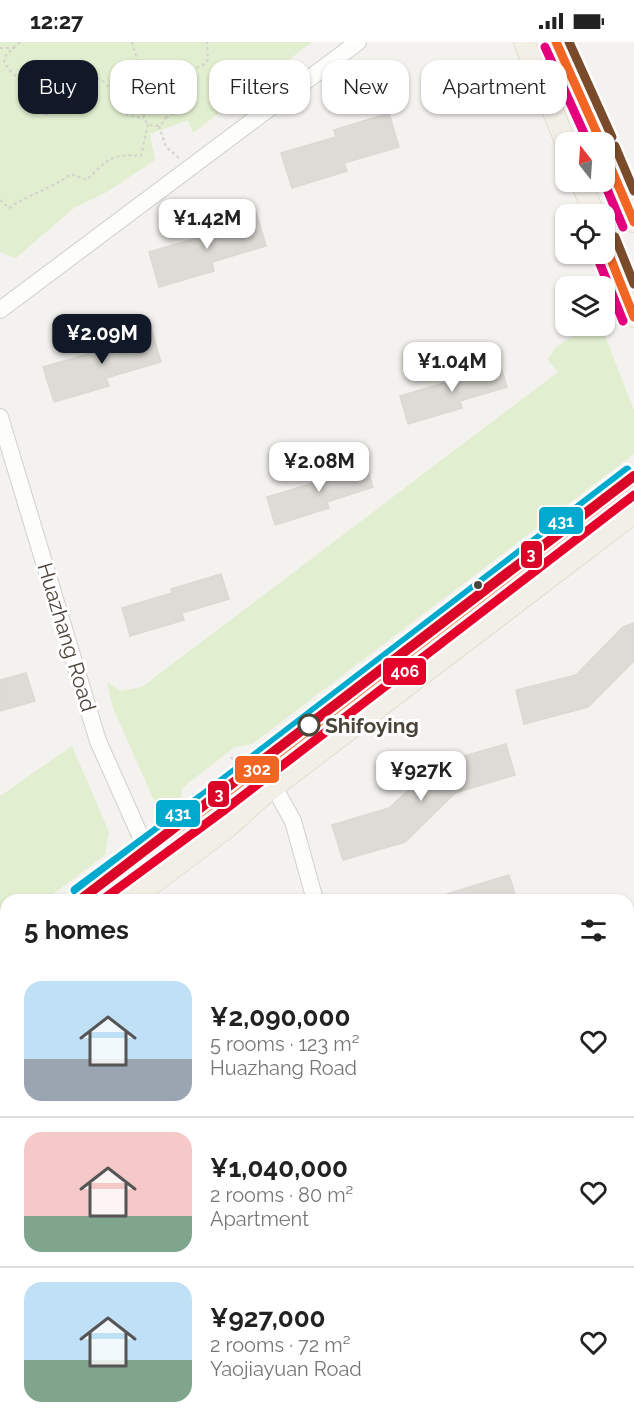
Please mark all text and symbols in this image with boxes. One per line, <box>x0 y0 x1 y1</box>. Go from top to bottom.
text: 12:27 <box>30 8 83 34</box>
chip: Buy <box>18 60 98 114</box>
chip: Rent <box>110 60 197 114</box>
chip: Filters <box>209 60 310 114</box>
chip: New <box>322 60 409 114</box>
chip: Apartment <box>421 60 567 114</box>
north arrow <box>555 132 615 192</box>
map controls <box>555 132 615 336</box>
pin: ¥1.42M <box>158 199 256 250</box>
button: locate <box>555 204 615 264</box>
text: ¥1.42M <box>173 206 241 230</box>
button: layers <box>555 276 615 336</box>
pin: ¥2.09M <box>53 314 151 365</box>
text: ¥2.09M <box>66 321 138 345</box>
pin: ¥1.04M <box>403 342 501 393</box>
text: ¥1.04M <box>417 349 487 373</box>
pin: ¥2.08M <box>270 442 368 493</box>
text: ¥2.08M <box>283 449 355 473</box>
line badge: 431 <box>538 506 584 535</box>
text: 431 <box>548 512 574 531</box>
line badge: 3 <box>520 540 543 569</box>
text: 3 <box>527 545 536 564</box>
street label: Huazhang Road <box>32 560 102 714</box>
unlabelled marker <box>472 579 484 591</box>
line badge: 406 <box>382 657 427 686</box>
text: 406 <box>391 662 420 681</box>
place label: Shifoying <box>325 713 419 738</box>
marker: Shifoying <box>298 714 320 736</box>
pin: ¥927K <box>379 751 463 802</box>
line badge: 302 <box>234 755 280 784</box>
text: ¥927K <box>390 758 452 782</box>
text: 302 <box>243 760 271 779</box>
line badge: 3 <box>207 780 230 808</box>
text: 3 <box>215 785 224 804</box>
line badge: 431 <box>155 799 201 828</box>
text: 431 <box>165 804 191 823</box>
icon: filters <box>577 914 610 947</box>
text: 5 homes <box>24 915 129 945</box>
text: ¥2,090,000 <box>210 1002 350 1032</box>
icon: home <box>72 1005 144 1077</box>
icon: heart <box>577 1025 610 1058</box>
text: 5 rooms · 123 m² <box>210 1032 359 1056</box>
text: Huazhang Road <box>210 1056 357 1080</box>
text: ¥1,040,000 <box>210 1153 348 1183</box>
icon: home <box>72 1156 144 1228</box>
icon: heart <box>577 1176 610 1209</box>
text: 2 rooms · 80 m² <box>210 1183 353 1207</box>
text: Apartment <box>210 1207 309 1231</box>
text: ¥927,000 <box>210 1303 326 1333</box>
icon: home <box>72 1306 144 1378</box>
icon: heart <box>577 1326 610 1359</box>
text: 2 rooms · 72 m² <box>210 1333 350 1357</box>
text: Yaojiayuan Road <box>210 1357 362 1381</box>

